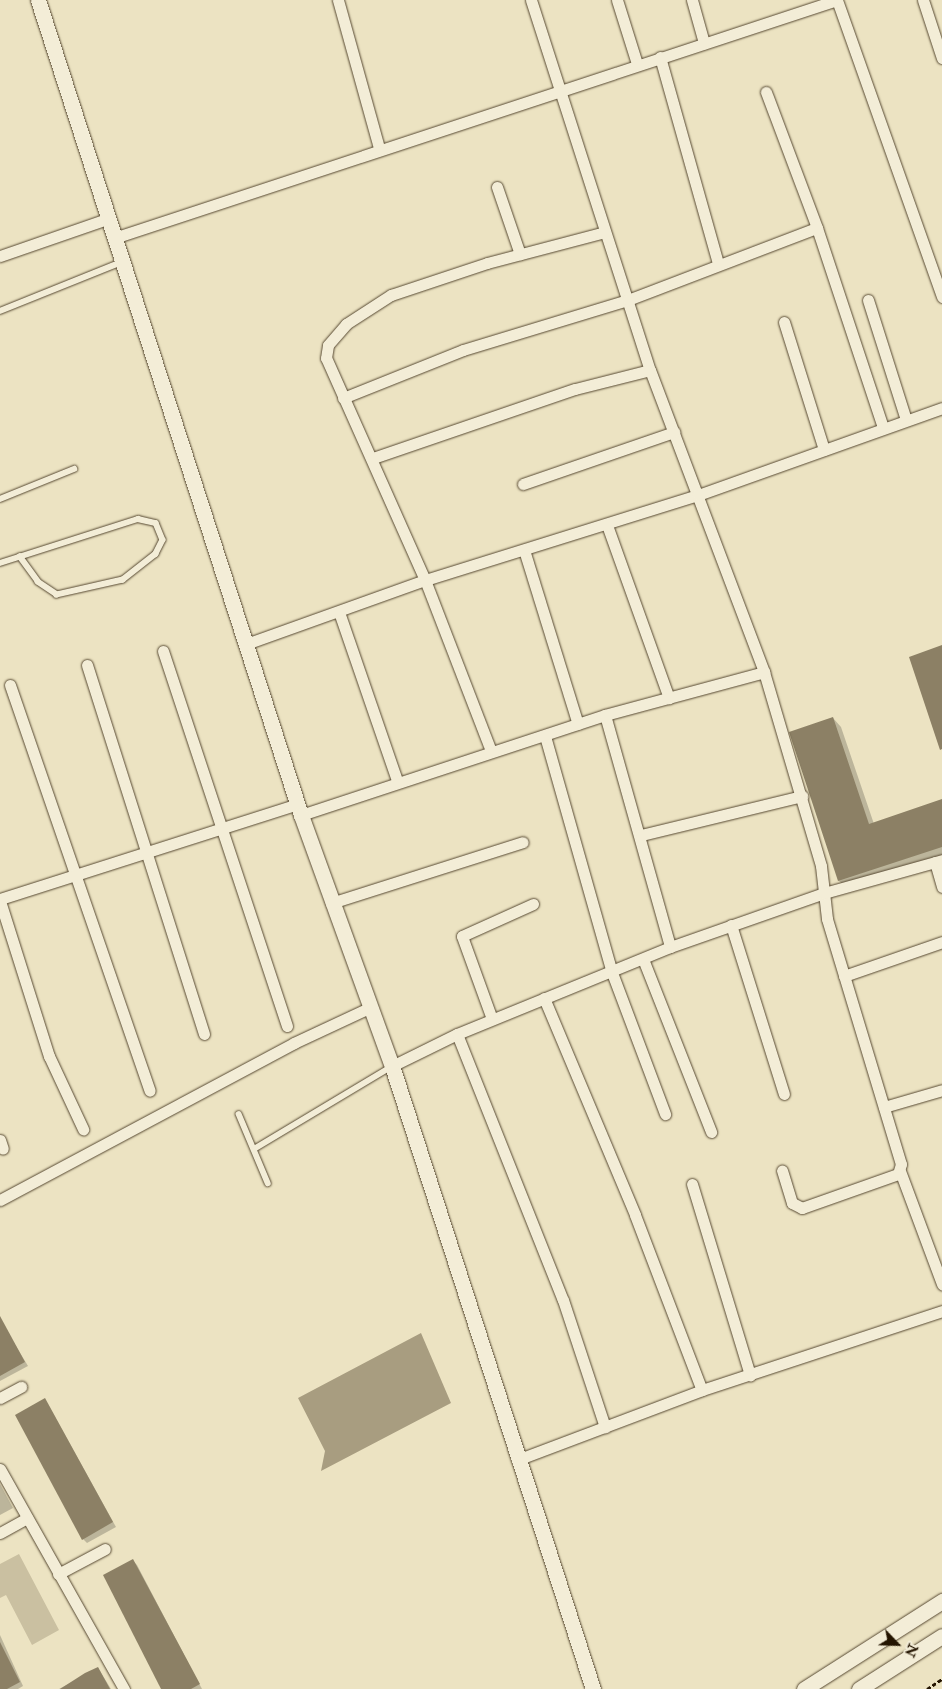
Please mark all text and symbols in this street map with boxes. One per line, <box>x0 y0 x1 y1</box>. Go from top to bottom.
north arrow <box>872 1619 922 1669</box>
text: N <box>901 1641 921 1659</box>

